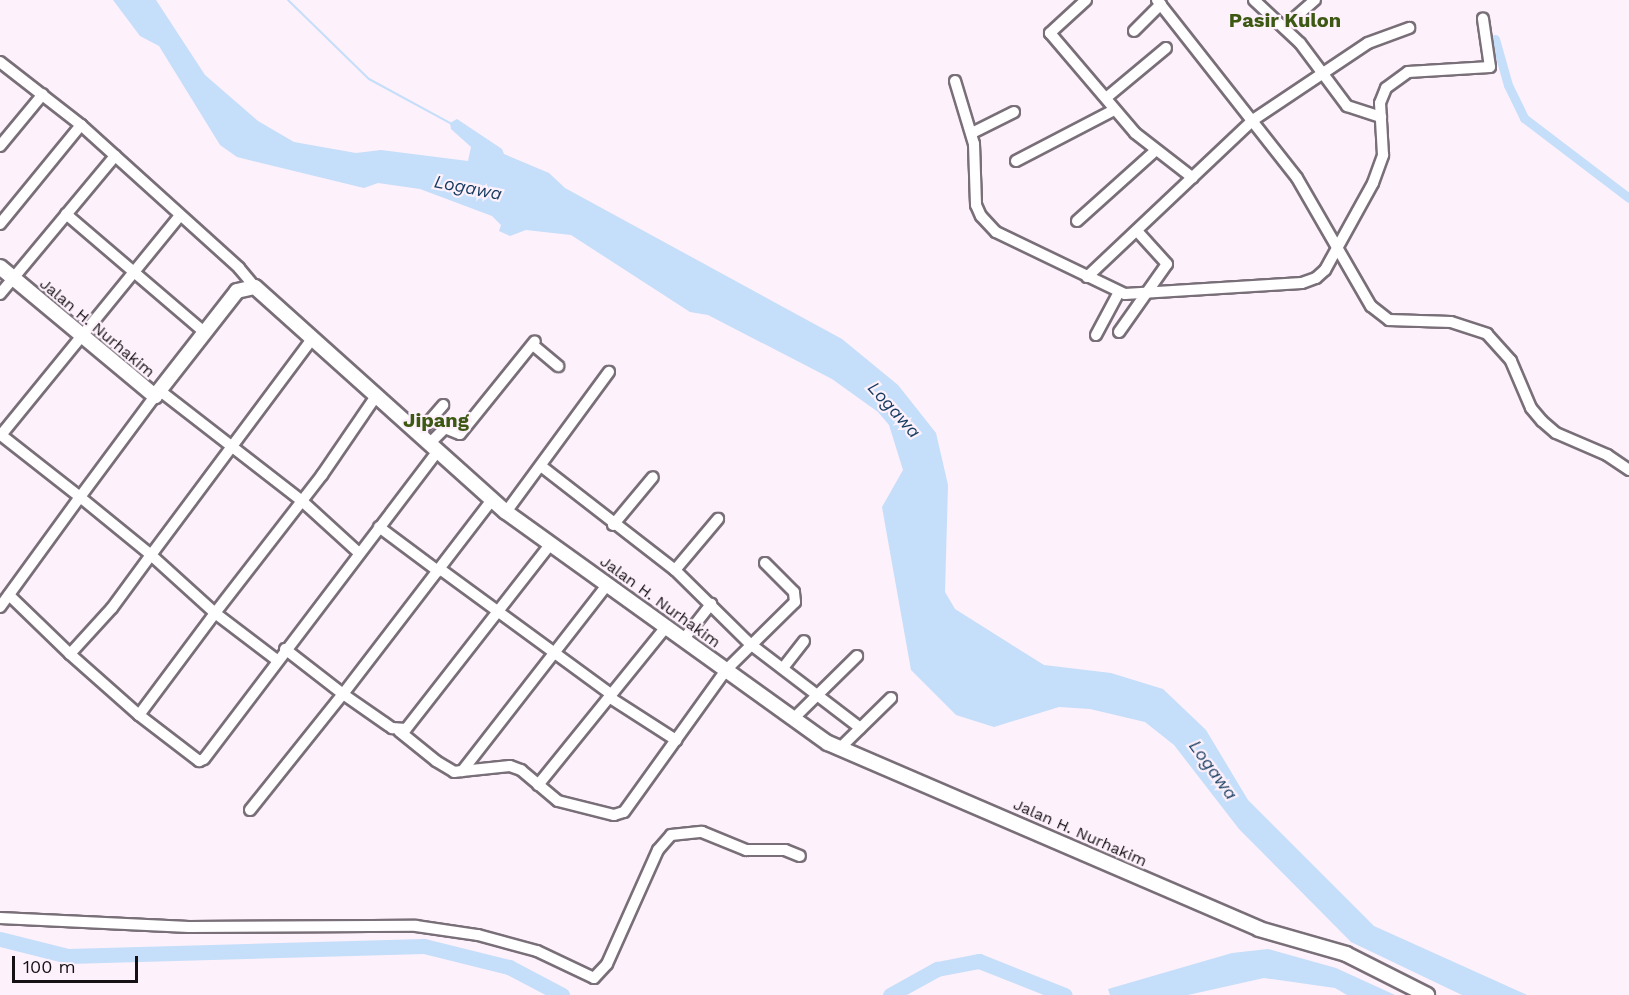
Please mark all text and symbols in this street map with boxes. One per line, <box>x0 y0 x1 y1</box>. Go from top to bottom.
district label: Pasir Kulon <box>1229 8 1341 32</box>
water label: Logawa <box>432 171 504 205</box>
street label: Jalan H. Nurhakim <box>36 274 158 382</box>
water label: Logawa <box>863 377 925 443</box>
district label: Jipang <box>403 408 469 432</box>
street label: Jalan H. Nurhakim <box>596 552 724 652</box>
water label: Logawa <box>1184 736 1242 804</box>
street label: Jalan H. Nurhakim <box>1010 795 1150 871</box>
scale bar <box>15 944 141 982</box>
text: 100 m <box>23 956 76 977</box>

